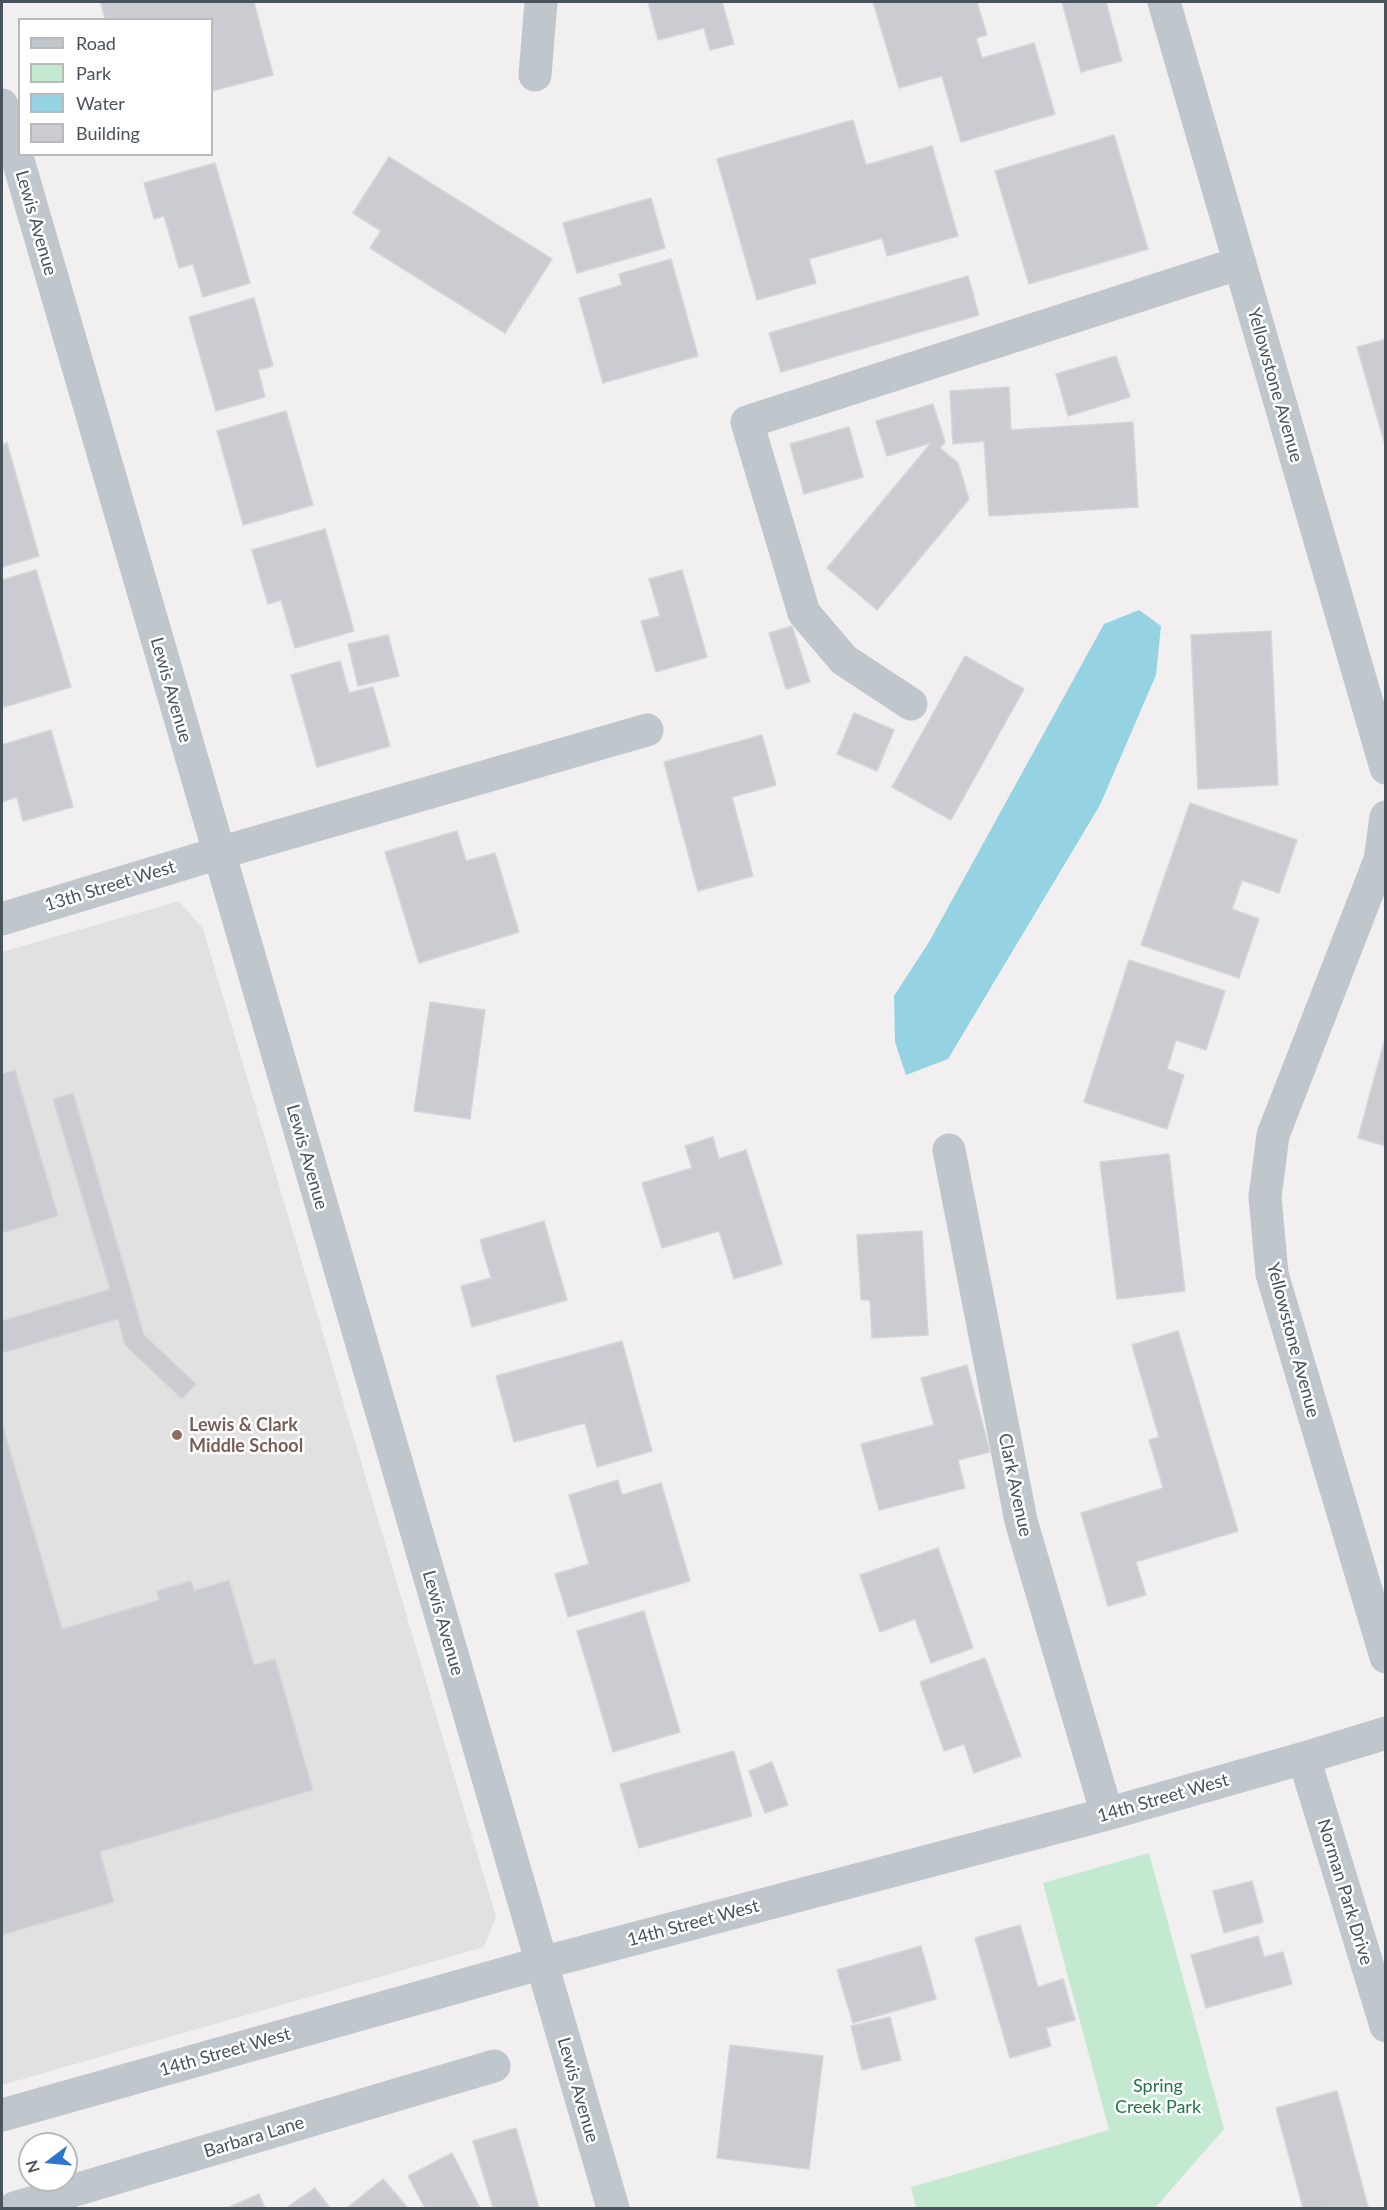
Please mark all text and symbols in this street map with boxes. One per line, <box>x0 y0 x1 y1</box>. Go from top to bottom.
legend <box>18 18 213 156</box>
text: Road <box>76 32 116 54</box>
text: Park <box>76 62 111 84</box>
text: Water <box>76 92 125 114</box>
text: Building <box>76 122 140 144</box>
street label: Lewis Avenue <box>11 168 61 278</box>
street label: Yellowstone Avenue <box>1243 305 1307 465</box>
street label: Lewis Avenue <box>146 635 196 745</box>
street label: 13th Street West <box>42 856 178 916</box>
street label: Lewis Avenue <box>282 1102 332 1212</box>
street label: Yellowstone Avenue <box>1262 1260 1324 1420</box>
place label: Lewis & Clark Middle School <box>189 1414 303 1456</box>
marker: Lewis & Clark Middle School <box>170 1428 184 1442</box>
street label: Clark Avenue <box>994 1431 1036 1539</box>
street label: Lewis Avenue <box>418 1568 468 1678</box>
street label: 14th Street West <box>1095 1769 1231 1827</box>
street label: Norman Park Drive <box>1313 1816 1377 1968</box>
street label: 14th Street West <box>625 1895 761 1951</box>
street label: 14th Street West <box>157 2023 293 2081</box>
street label: Lewis Avenue <box>553 2035 603 2145</box>
park label: Spring Creek Park <box>1115 2075 1201 2118</box>
street label: Barbara Lane <box>201 2112 307 2162</box>
north arrow <box>18 2132 78 2192</box>
text: N <box>21 2158 43 2175</box>

